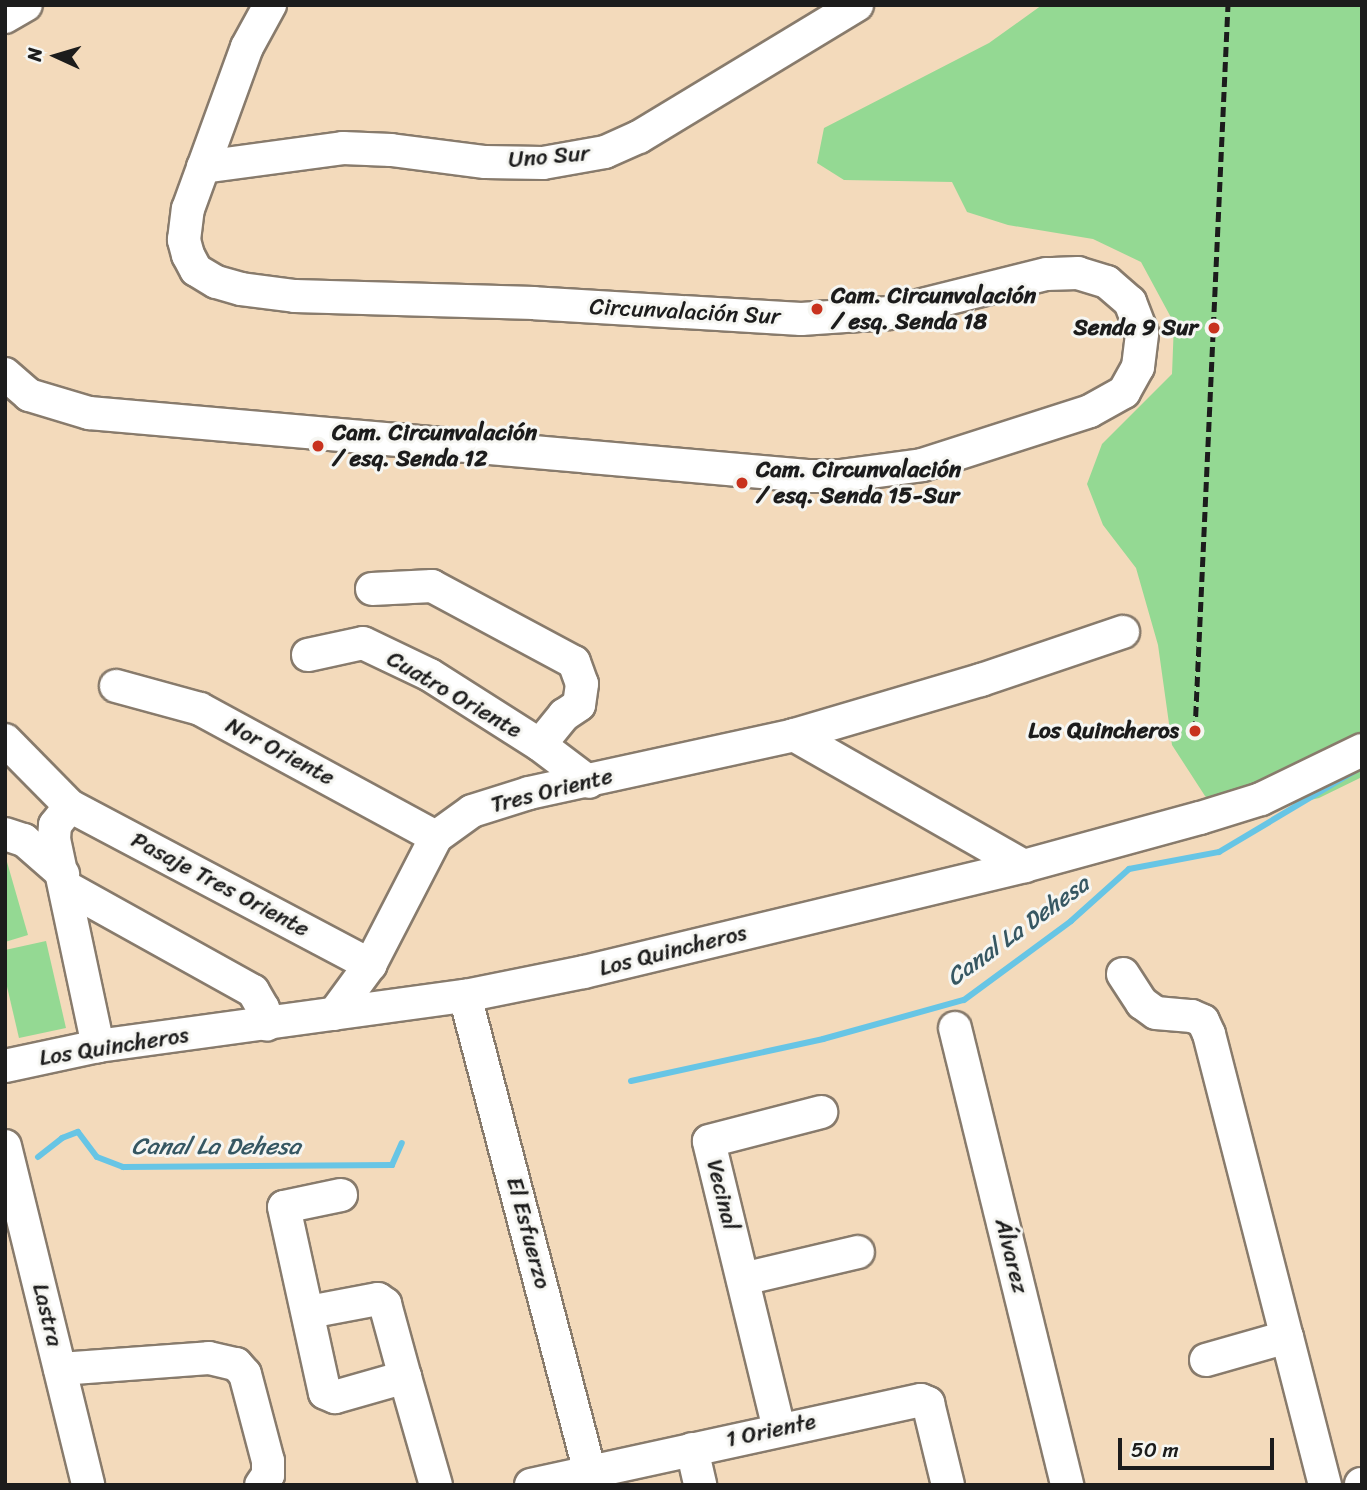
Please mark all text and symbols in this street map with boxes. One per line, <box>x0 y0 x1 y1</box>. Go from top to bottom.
north arrow <box>21 21 91 91</box>
text: N <box>18 47 51 62</box>
street label: Uno Sur <box>507 140 591 174</box>
place label: Cam. Circunvalación / esq. Senda 18 <box>831 282 1036 336</box>
street label: Circunvalación Sur <box>589 293 781 331</box>
marker: Cam. Circunvalación / esq. Senda 18 <box>809 301 825 317</box>
place label: Senda 9 Sur <box>1073 314 1198 342</box>
marker: Senda 9 Sur <box>1204 318 1224 338</box>
place label: Cam. Circunvalación / esq. Senda 12 <box>332 419 537 473</box>
marker: Cam. Circunvalación / esq. Senda 12 <box>310 438 326 454</box>
place label: Cam. Circunvalación / esq. Senda 15-Sur <box>756 456 961 510</box>
marker: Cam. Circunvalación / esq. Senda 15-Sur <box>734 475 750 491</box>
street label: Cuatro Oriente <box>382 645 526 745</box>
street label: Nor Oriente <box>221 712 339 792</box>
place label: Los Quincheros <box>1028 717 1179 745</box>
marker: Los Quincheros <box>1185 721 1205 741</box>
street label: Tres Oriente <box>489 763 615 819</box>
street label: Pasaje Tres Oriente <box>127 827 313 943</box>
water label: Canal La Dehesa <box>941 870 1095 992</box>
street label: Los Quincheros <box>596 919 750 983</box>
street label: Los Quincheros <box>37 1022 191 1072</box>
water label: Canal La Dehesa <box>131 1133 301 1161</box>
street label: Vecinal <box>700 1157 744 1233</box>
street label: El Esfuerzo <box>500 1174 556 1292</box>
street label: Álvarez <box>988 1216 1034 1296</box>
street label: Lastra <box>26 1281 68 1349</box>
street label: 1 Oriente <box>724 1408 818 1454</box>
scale bar <box>1122 1424 1278 1468</box>
text: 50 m <box>1131 1431 1179 1469</box>

